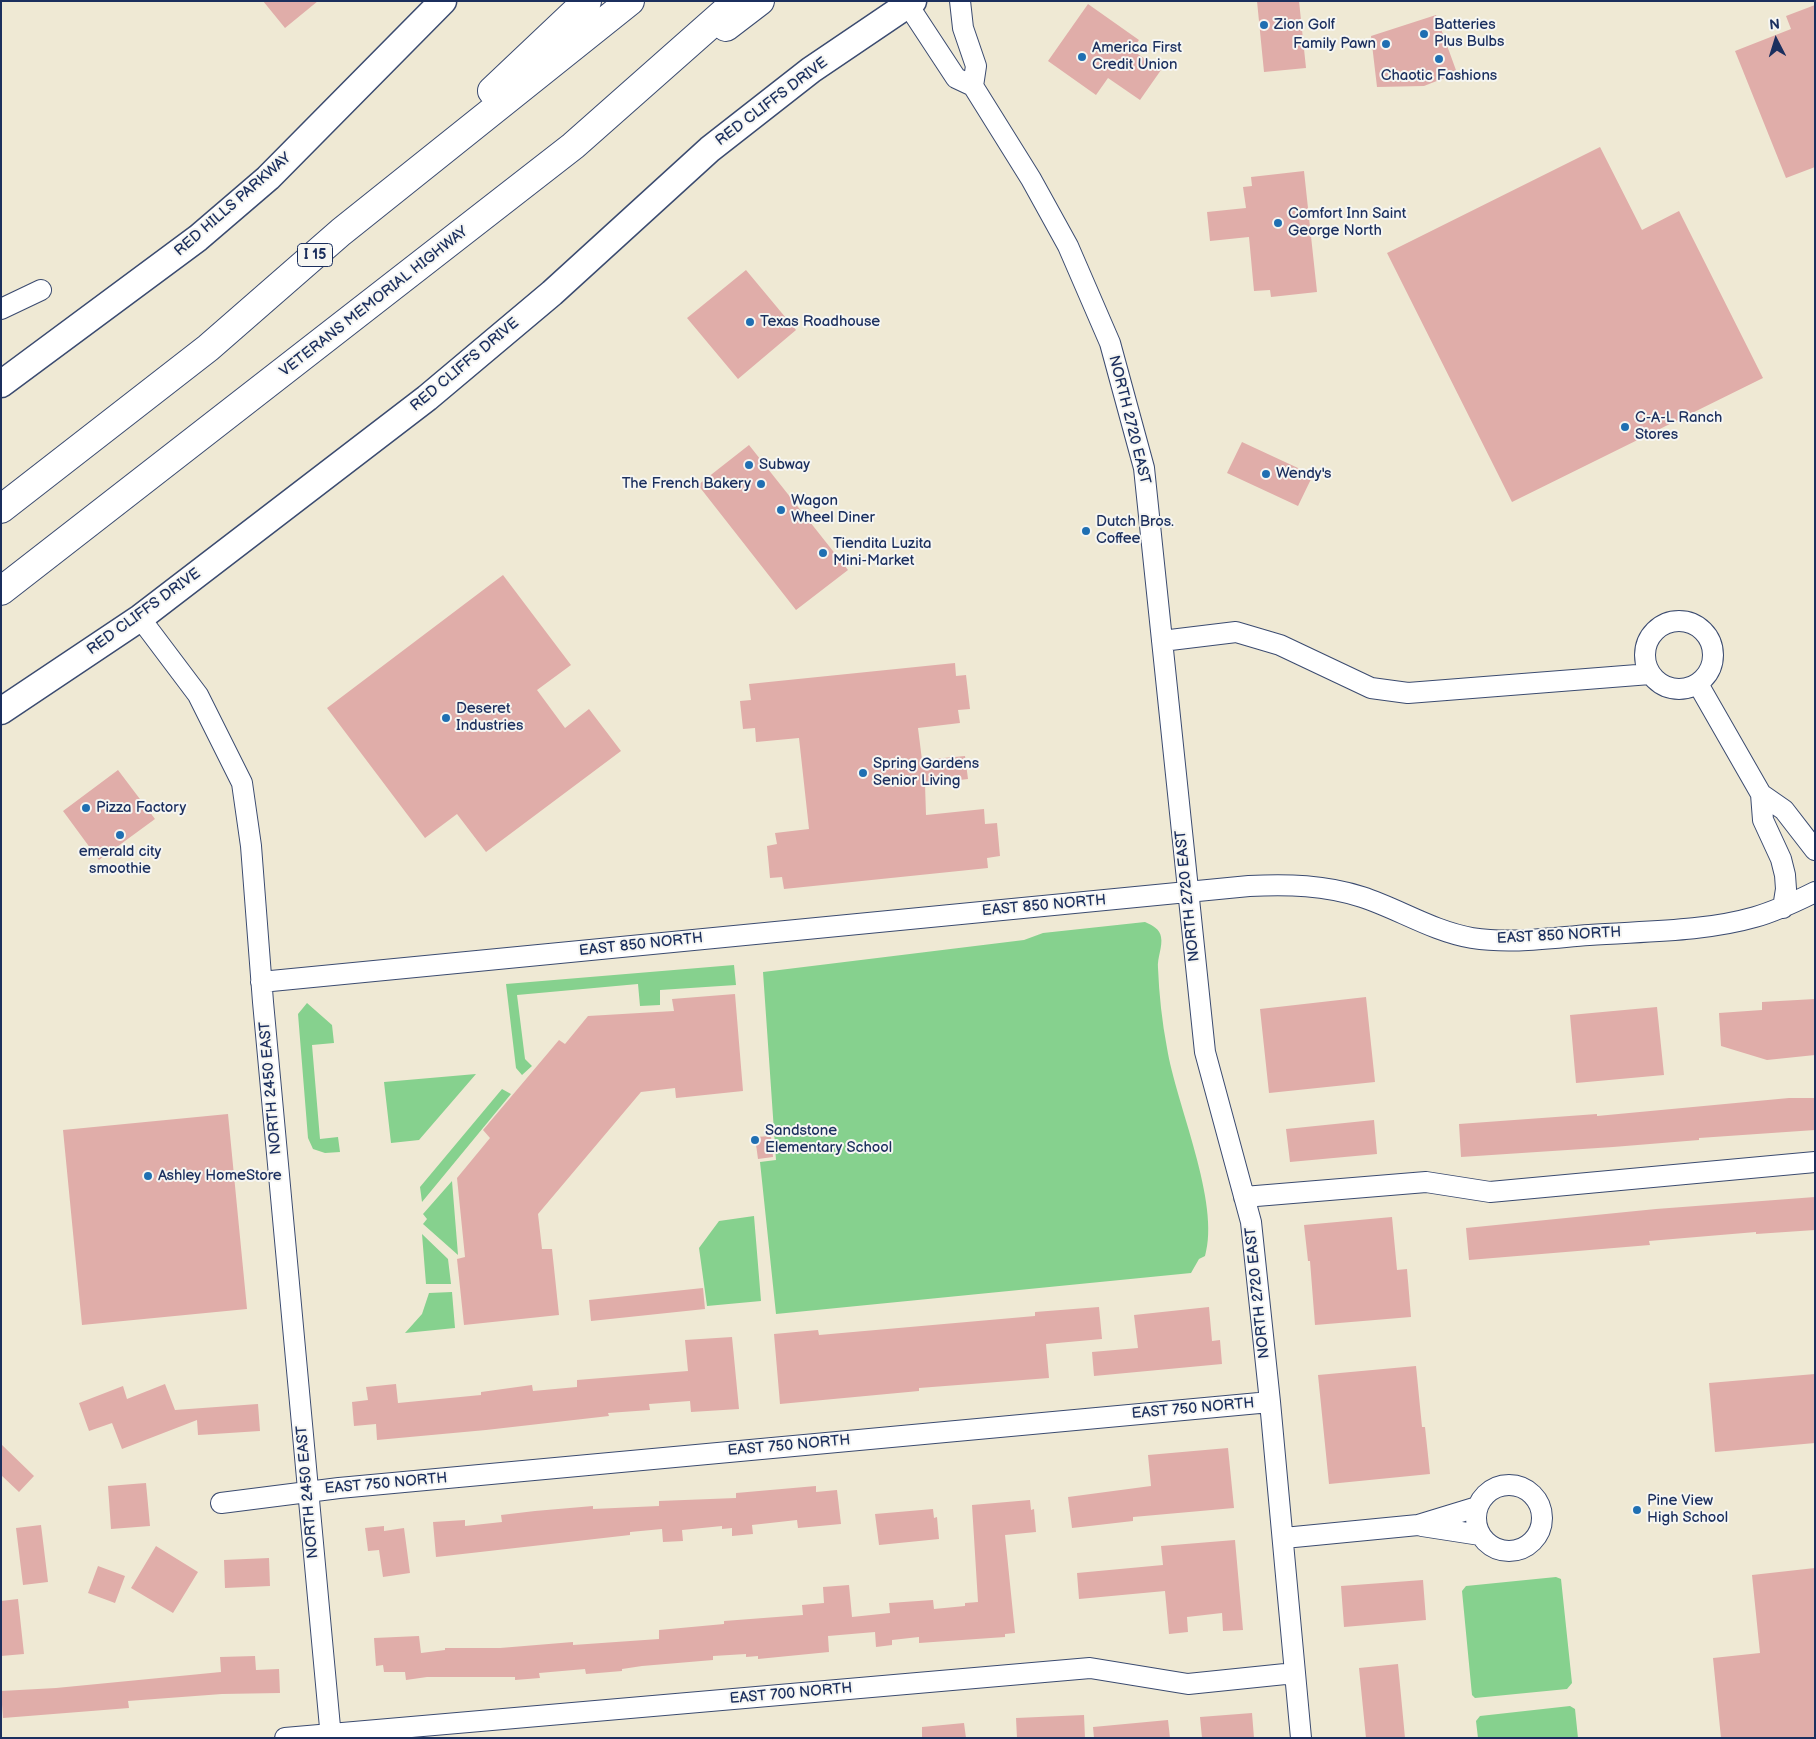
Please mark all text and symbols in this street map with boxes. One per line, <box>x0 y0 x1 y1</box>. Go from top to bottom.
north arrow <box>1751 15 1801 65</box>
place label: Zion Golf <box>1274 16 1335 34</box>
place label: Batteries Plus Bulbs <box>1434 16 1504 51</box>
text: N <box>1769 16 1781 33</box>
marker: Zion Golf <box>1258 19 1270 31</box>
marker: Batteries Plus Bulbs <box>1418 28 1430 40</box>
place label: Family Pawn <box>1293 35 1376 53</box>
marker: Family Pawn <box>1380 38 1392 50</box>
place label: America First Credit Union <box>1092 39 1182 74</box>
marker: America First Credit Union <box>1076 51 1088 63</box>
marker: Chaotic Fashions <box>1433 53 1445 65</box>
street label: RED CLIFFS DRIVE <box>712 54 832 150</box>
place label: Chaotic Fashions <box>1381 67 1497 85</box>
street label: RED HILLS PARKWAY <box>171 150 295 260</box>
place label: Comfort Inn Saint George North <box>1288 205 1406 240</box>
marker: Comfort Inn Saint George North <box>1272 217 1284 229</box>
street label: VETERANS MEMORIAL HIGHWAY <box>276 223 472 381</box>
road number: I 15 <box>298 244 332 266</box>
place label: Texas Roadhouse <box>760 313 880 331</box>
street label: RED CLIFFS DRIVE <box>407 314 523 416</box>
marker: Texas Roadhouse <box>744 316 756 328</box>
street label: NORTH 2720 EAST <box>1104 354 1154 486</box>
place label: C-A-L Ranch Stores <box>1635 409 1722 444</box>
marker: C-A-L Ranch Stores <box>1619 421 1631 433</box>
place label: Subway <box>759 456 810 474</box>
marker: Subway <box>743 459 755 471</box>
place label: Wendy's <box>1276 465 1331 483</box>
marker: Wendy's <box>1260 468 1272 480</box>
place label: The French Bakery <box>622 475 751 493</box>
marker: The French Bakery <box>755 478 767 490</box>
place label: Wagon Wheel Diner <box>791 492 875 527</box>
marker: Wagon Wheel Diner <box>775 504 787 516</box>
place label: Dutch Bros. Coffee <box>1096 513 1174 548</box>
marker: Dutch Bros. Coffee <box>1080 525 1092 537</box>
place label: Tiendita Luzita Mini-Market <box>833 535 931 570</box>
marker: Tiendita Luzita Mini-Market <box>817 547 829 559</box>
street label: RED CLIFFS DRIVE <box>84 565 204 659</box>
place label: Deseret Industries <box>456 700 523 735</box>
marker: Deseret Industries <box>440 712 452 724</box>
place label: Spring Gardens Senior Living <box>873 755 979 790</box>
marker: Spring Gardens Senior Living <box>857 767 869 779</box>
place label: Pizza Factory <box>96 799 186 817</box>
marker: Pizza Factory <box>80 802 92 814</box>
marker: emerald city smoothie <box>114 829 126 841</box>
street label: NORTH 2720 EAST <box>1172 829 1204 963</box>
place label: emerald city smoothie <box>79 843 161 878</box>
street label: EAST 850 NORTH <box>981 892 1107 920</box>
street label: EAST 850 NORTH <box>1496 924 1622 948</box>
street label: EAST 850 NORTH <box>578 930 704 960</box>
street label: NORTH 2450 EAST <box>256 1021 286 1155</box>
place label: Sandstone Elementary School <box>765 1122 892 1157</box>
marker: Sandstone Elementary School <box>749 1134 761 1146</box>
place label: Ashley HomeStore <box>158 1167 282 1185</box>
marker: Ashley HomeStore <box>142 1170 154 1182</box>
street label: NORTH 2720 EAST <box>1242 1226 1274 1360</box>
street label: EAST 750 NORTH <box>1131 1395 1255 1423</box>
street label: NORTH 2450 EAST <box>293 1425 323 1559</box>
street label: EAST 750 NORTH <box>727 1432 851 1460</box>
street label: EAST 750 NORTH <box>324 1470 448 1498</box>
place label: Pine View High School <box>1647 1492 1728 1527</box>
marker: Pine View High School <box>1631 1504 1643 1516</box>
street label: EAST 700 NORTH <box>729 1680 853 1708</box>

